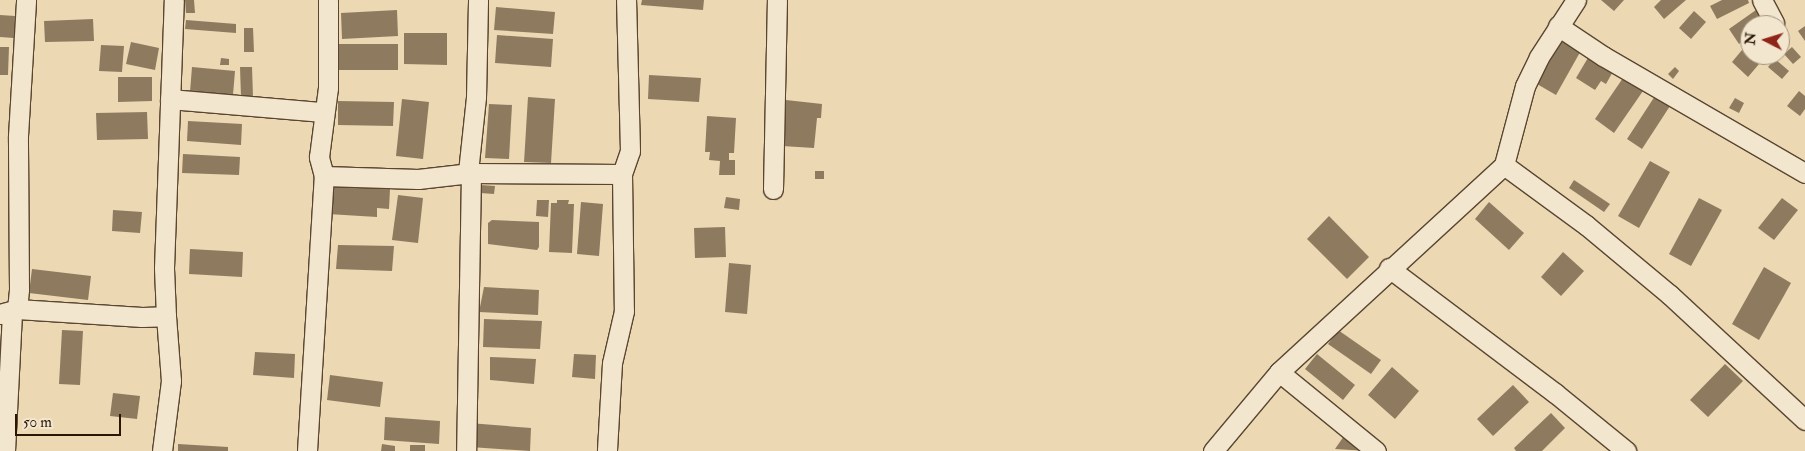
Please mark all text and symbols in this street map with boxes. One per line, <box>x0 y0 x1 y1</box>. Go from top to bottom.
north arrow <box>1740 15 1790 65</box>
text: N <box>1742 32 1760 46</box>
scale bar <box>18 404 124 436</box>
text: 50 m <box>23 413 52 432</box>

